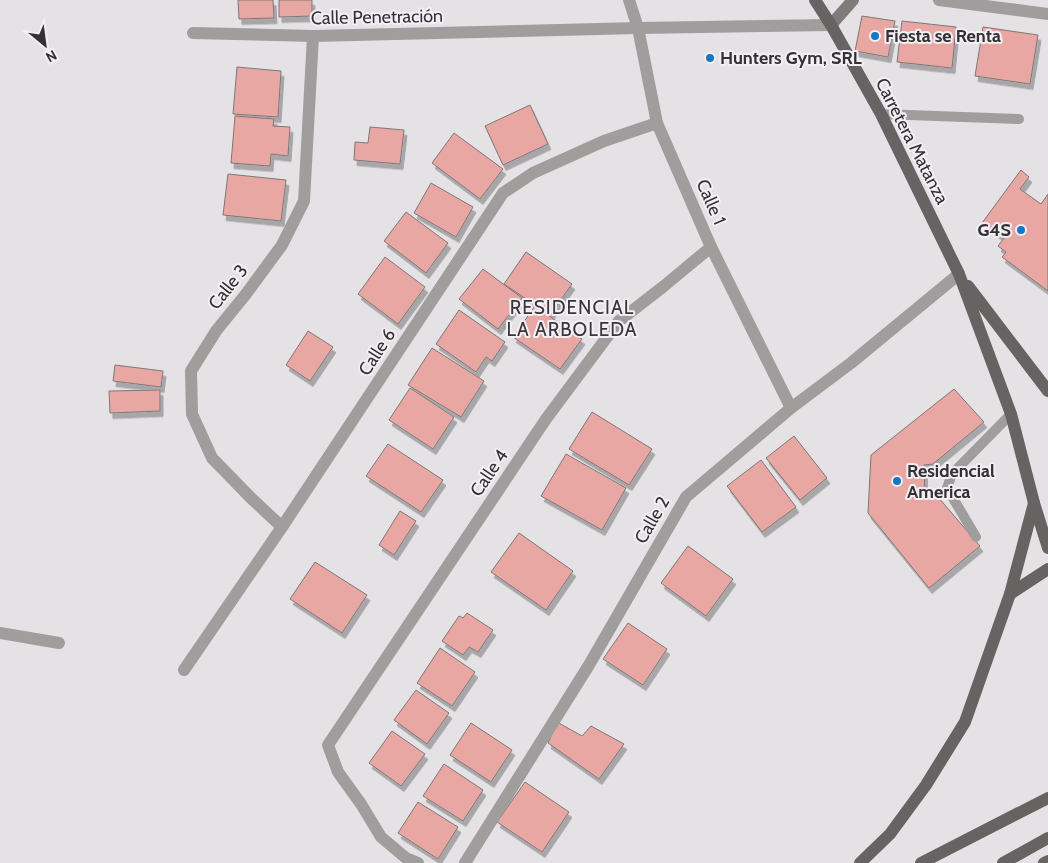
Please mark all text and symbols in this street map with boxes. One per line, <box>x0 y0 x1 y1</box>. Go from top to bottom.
street label: Calle Penetración <box>311 5 443 29</box>
north arrow <box>20 20 70 70</box>
place label: Fiesta se Renta <box>885 25 1001 47</box>
marker: Fiesta se Renta <box>869 30 881 42</box>
text: N <box>43 46 60 67</box>
place label: Hunters Gym, SRL <box>720 47 862 69</box>
marker: Hunters Gym, SRL <box>704 52 716 64</box>
street label: Carretera Matanza <box>871 74 953 208</box>
street label: Calle 1 <box>691 176 731 228</box>
place label: G4S <box>977 219 1011 241</box>
marker: G4S <box>1015 224 1027 236</box>
street label: Calle 3 <box>204 260 252 314</box>
district label: RESIDENCIAL LA ARBOLEDA <box>507 296 637 341</box>
street label: Calle 6 <box>354 324 400 380</box>
street label: Calle 4 <box>465 445 513 501</box>
place label: Residencial America <box>907 460 995 503</box>
marker: Residencial America <box>891 475 903 487</box>
street label: Calle 2 <box>630 492 674 548</box>

